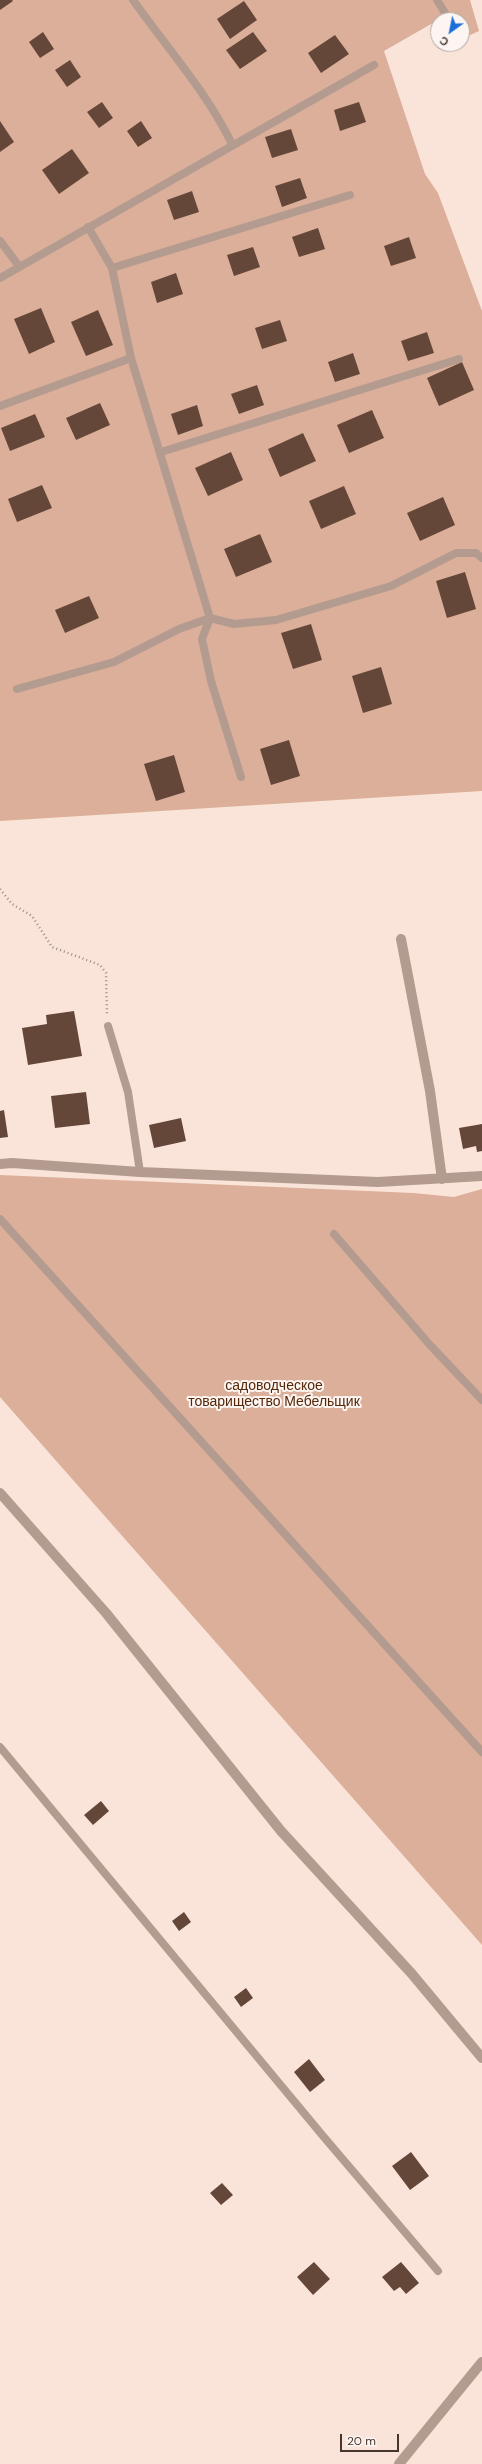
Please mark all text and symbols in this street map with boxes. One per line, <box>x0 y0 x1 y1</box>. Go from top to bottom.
north arrow <box>430 12 470 52</box>
text: С <box>437 33 451 49</box>
park label: садоводческое товарищество Мебельщик <box>188 1378 360 1410</box>
scale bar <box>342 2426 401 2452</box>
text: 20 m <box>347 2433 376 2449</box>

